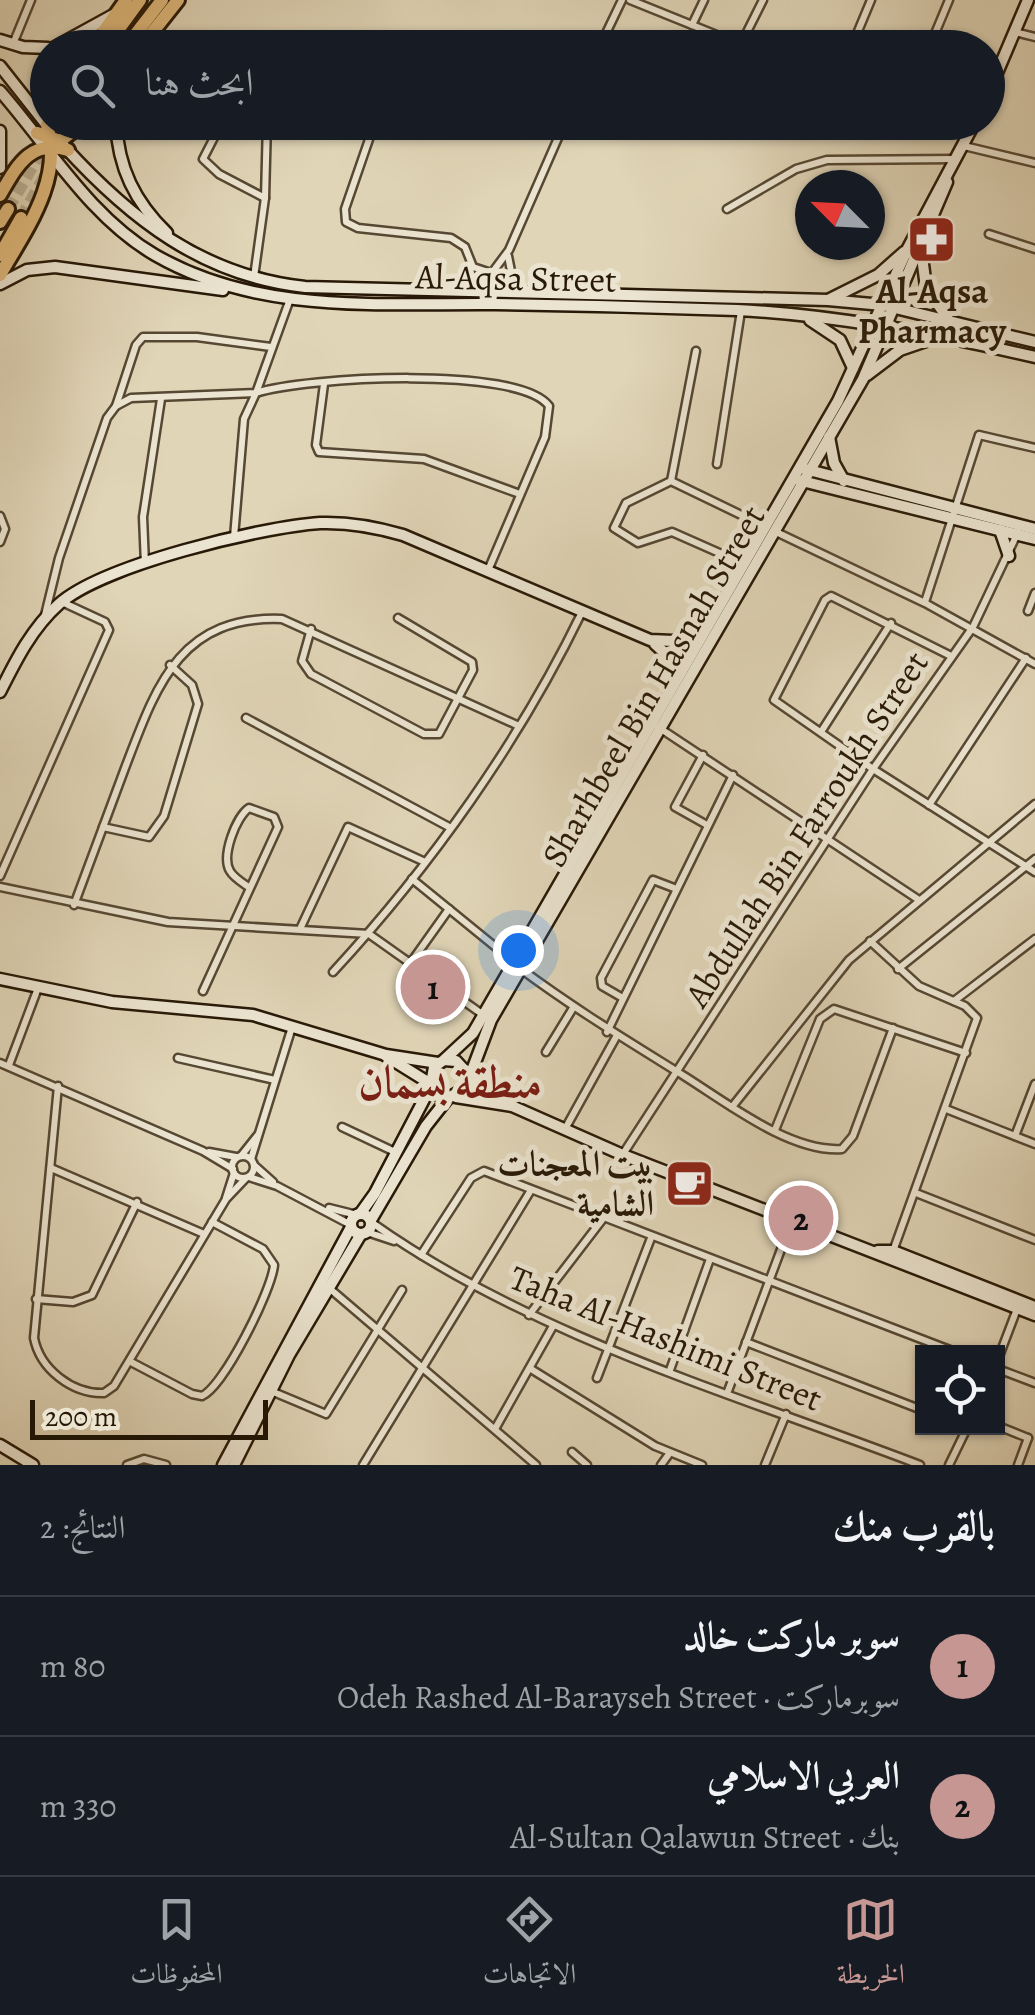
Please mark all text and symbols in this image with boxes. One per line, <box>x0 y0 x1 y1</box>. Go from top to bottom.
search box <box>30 30 1005 140</box>
text: ابحث هنا <box>145 56 254 108</box>
icon: search <box>65 58 120 113</box>
north arrow <box>795 170 885 260</box>
pharmacy icon: Al-Aqsa Pharmacy <box>906 213 958 265</box>
street label: Al-Aqsa Street <box>414 252 617 304</box>
place label: Al-Aqsa Pharmacy <box>858 267 1007 355</box>
street label: Sharhbeel Bin Hasnah Street <box>530 497 776 875</box>
street label: Abdullah Bin Farroukh Street <box>672 642 939 1017</box>
your location <box>493 925 544 976</box>
pin: 1 <box>400 950 466 1024</box>
district label: منطقة بسمان <box>358 1051 542 1113</box>
place label: بيت المعجنات الشامية <box>497 1139 654 1227</box>
cafe icon: بيت المعجنات الشامية <box>663 1157 715 1209</box>
pin: 2 <box>768 1180 834 1256</box>
street label: Taha Al-Hashimi Street <box>503 1253 829 1423</box>
map controls <box>915 1345 1005 1435</box>
button: locate <box>915 1345 1005 1435</box>
scale bar <box>30 1395 268 1440</box>
text: 200 m <box>45 1398 117 1436</box>
text: بالقرب منك <box>832 1497 995 1554</box>
text: النتائج: 2 <box>40 1505 125 1549</box>
text: سوبر ماركت خالد <box>683 1609 900 1661</box>
text: 80 m <box>40 1644 106 1688</box>
text: 1 <box>957 1644 968 1688</box>
text: سوبرماركت · Odeh Rashed Al-Barayseh Street <box>337 1675 900 1719</box>
text: العربي الاسلامي <box>707 1749 900 1801</box>
text: 330 m <box>40 1784 117 1828</box>
text: 2 <box>955 1784 970 1828</box>
text: بنك · Al-Sultan Qalawun Street <box>510 1815 900 1859</box>
tab: المحفوظات <box>130 1892 222 2001</box>
tab: الاتجاهات <box>483 1892 576 2001</box>
tab: الخريطة <box>837 1892 905 2001</box>

